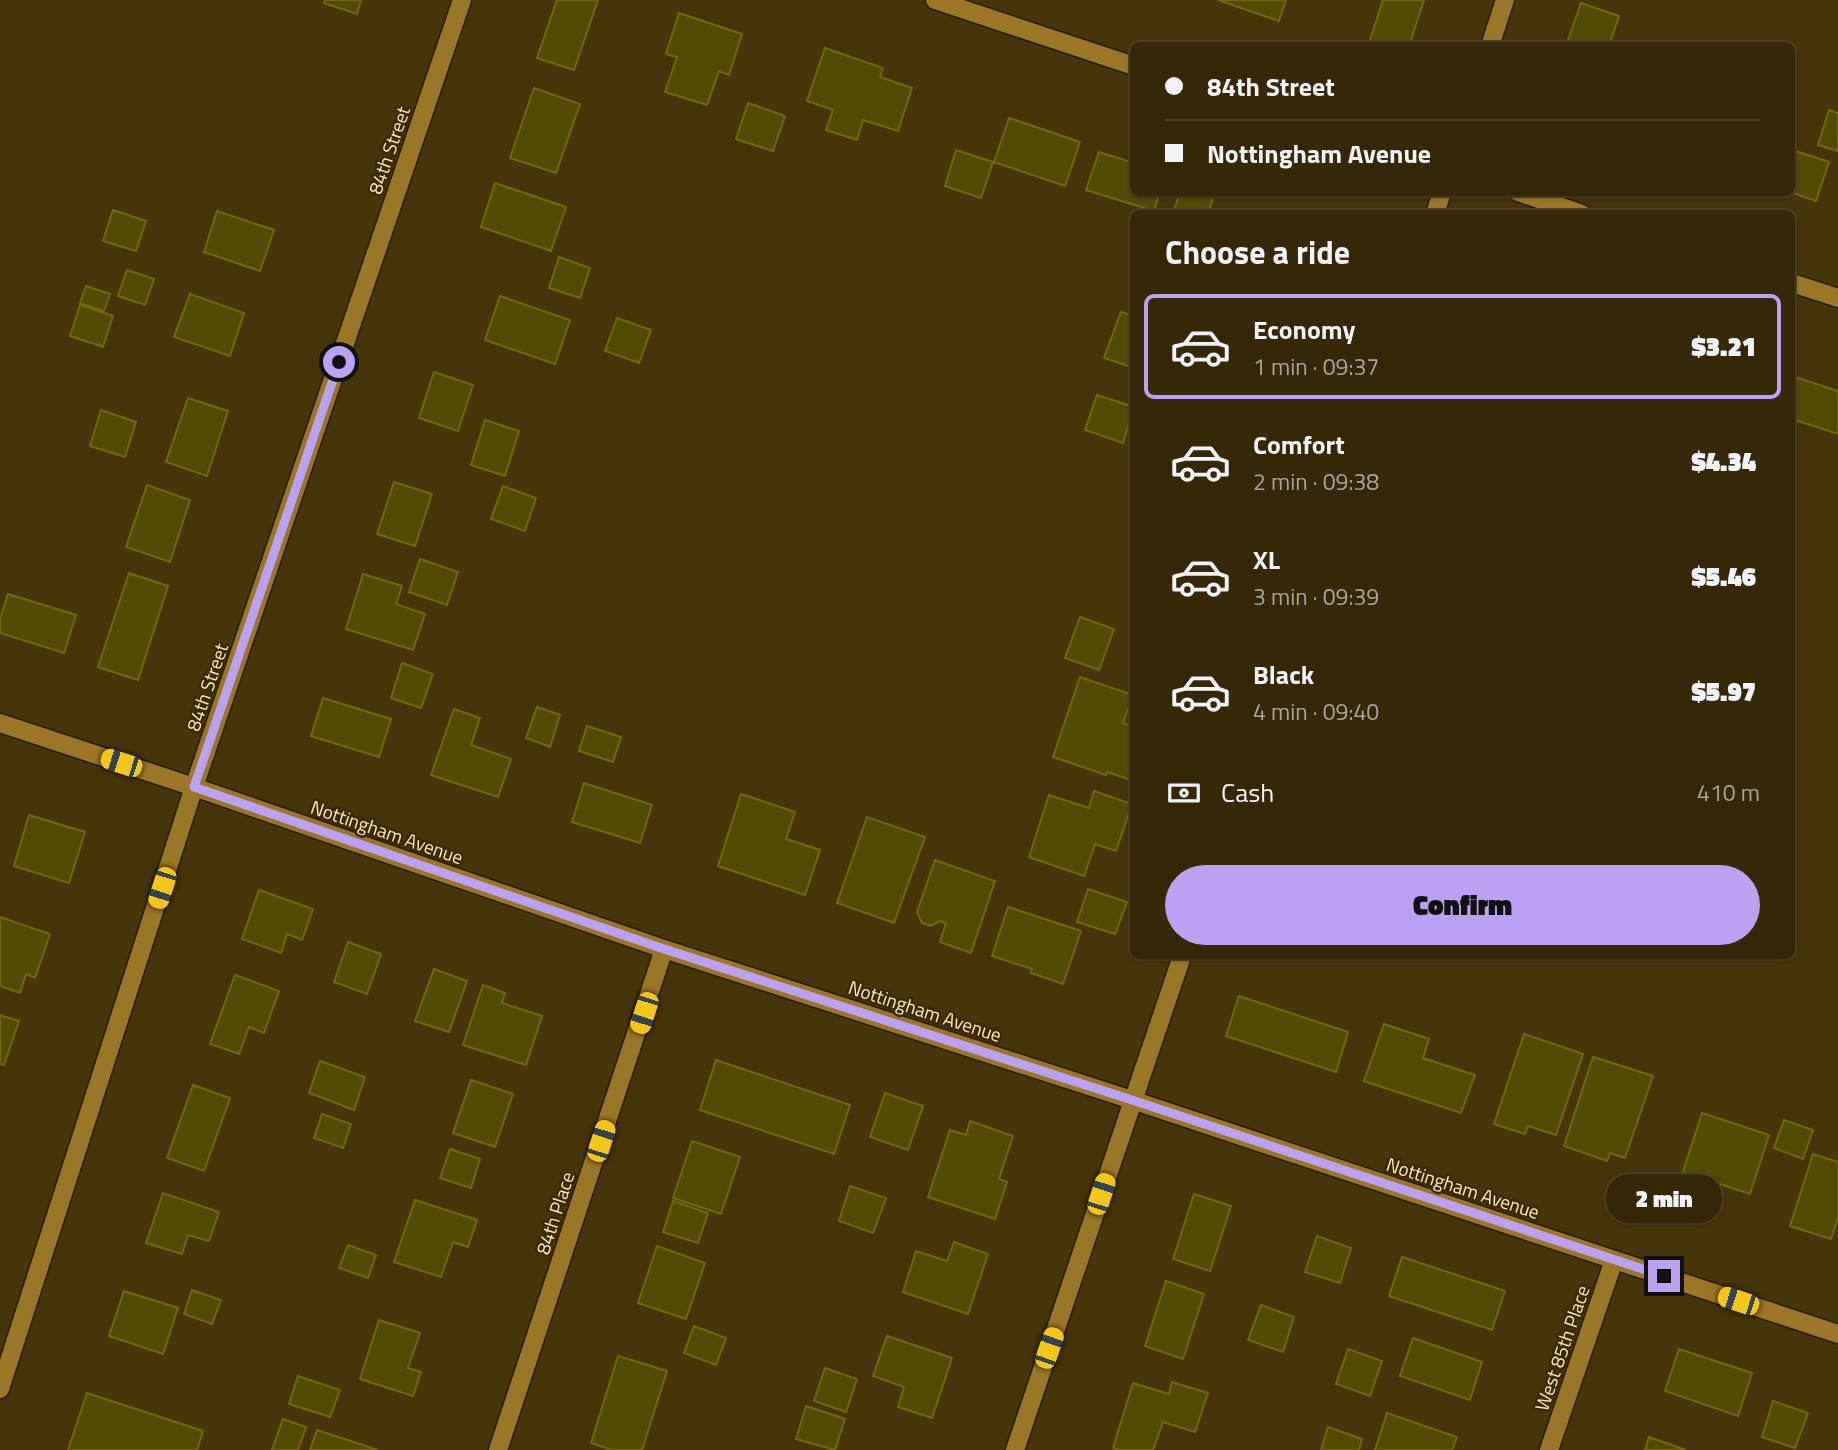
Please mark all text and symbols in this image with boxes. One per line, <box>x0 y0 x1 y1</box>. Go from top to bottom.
text: 84th Street <box>1207 67 1335 106</box>
street label: 84th Street <box>360 102 417 198</box>
text: Nottingham Avenue <box>1207 134 1431 173</box>
text: Choose a ride <box>1165 228 1350 276</box>
text: Economy <box>1253 310 1355 349</box>
icon: car <box>1169 315 1232 378</box>
text: $3.21 <box>1691 327 1756 366</box>
route start <box>323 346 355 378</box>
text: 1 min · 09:37 <box>1253 349 1379 384</box>
text: Comfort <box>1253 425 1345 464</box>
icon: car <box>1169 430 1232 493</box>
text: $4.34 <box>1691 442 1756 481</box>
text: 2 min · 09:38 <box>1253 464 1379 499</box>
text: XL <box>1253 540 1280 579</box>
icon: car <box>1169 545 1232 608</box>
text: $5.46 <box>1691 557 1756 596</box>
text: 3 min · 09:39 <box>1253 579 1379 614</box>
street label: 84th Street <box>178 639 235 735</box>
text: Black <box>1253 655 1314 694</box>
icon: car <box>1169 660 1232 723</box>
text: $5.97 <box>1691 672 1756 711</box>
text: 4 min · 09:40 <box>1253 694 1379 729</box>
car <box>98 747 145 779</box>
text: Cash <box>1221 773 1274 812</box>
icon: cash <box>1165 774 1203 812</box>
text: 410 m <box>1697 775 1760 810</box>
street label: Nottingham Avenue <box>307 792 467 871</box>
car <box>146 865 179 911</box>
button: Confirm <box>1165 865 1760 945</box>
street label: Nottingham Avenue <box>845 972 1005 1049</box>
car <box>628 990 661 1036</box>
car <box>585 1118 618 1164</box>
street label: Nottingham Avenue <box>1383 1149 1543 1226</box>
street label: 84th Place <box>528 1168 581 1258</box>
car <box>1085 1171 1118 1217</box>
callout: 2 min <box>1606 1174 1722 1224</box>
text: 2 min <box>1635 1181 1693 1216</box>
route end <box>1648 1260 1680 1292</box>
street label: West 85th Place <box>1526 1281 1597 1414</box>
car <box>1715 1285 1762 1317</box>
car <box>1033 1325 1066 1371</box>

